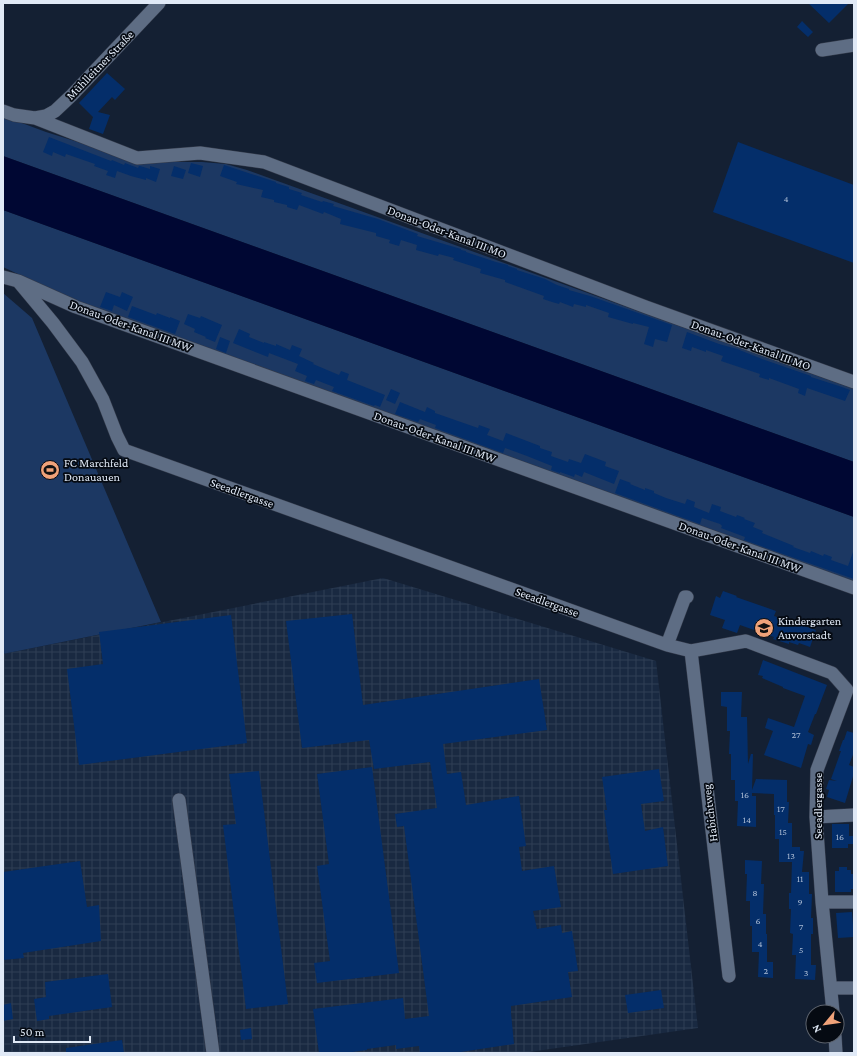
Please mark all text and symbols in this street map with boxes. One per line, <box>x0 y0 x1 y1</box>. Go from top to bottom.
street label: Mühlleitner Straße <box>63 27 137 103</box>
house number: 4 <box>783 193 789 204</box>
street label: Donau-Oder-Kanal III MO <box>386 203 508 261</box>
street label: Donau-Oder-Kanal III MW <box>68 297 194 355</box>
street label: Donau-Oder-Kanal III MO <box>689 317 813 373</box>
street label: Donau-Oder-Kanal III MW <box>372 408 498 466</box>
place label: FC Marchfeld Donauauen <box>64 456 129 484</box>
sports icon: FC Marchfeld Donauauen <box>39 459 61 481</box>
street label: Seeadlergasse <box>208 475 276 511</box>
street label: Donau-Oder-Kanal III MW <box>677 518 803 576</box>
street label: Seeadlergasse <box>513 584 581 620</box>
place label: Kindergarten Auvorstadt <box>778 614 842 642</box>
school or university icon: Kindergarten Auvorstadt <box>753 617 775 639</box>
house number: 27 <box>791 729 801 740</box>
street label: Seeadlergasse <box>811 773 825 839</box>
street label: Habichtweg <box>700 783 720 843</box>
house number: 16 <box>741 789 749 800</box>
house number: 17 <box>777 803 785 814</box>
house number: 14 <box>743 814 751 825</box>
house number: 15 <box>779 826 787 837</box>
house number: 16 <box>836 831 844 842</box>
house number: 13 <box>787 850 795 861</box>
house number: 11 <box>797 873 803 884</box>
house number: 8 <box>752 887 758 898</box>
house number: 9 <box>797 896 803 907</box>
house number: 6 <box>755 915 761 926</box>
house number: 7 <box>799 921 804 932</box>
house number: 4 <box>757 938 763 949</box>
house number: 5 <box>799 944 804 955</box>
house number: 2 <box>764 965 769 976</box>
house number: 3 <box>804 967 809 978</box>
north arrow <box>805 1004 845 1044</box>
scale bar <box>14 1018 90 1044</box>
text: N <box>809 1022 823 1035</box>
text: 50 m <box>20 1025 45 1039</box>

